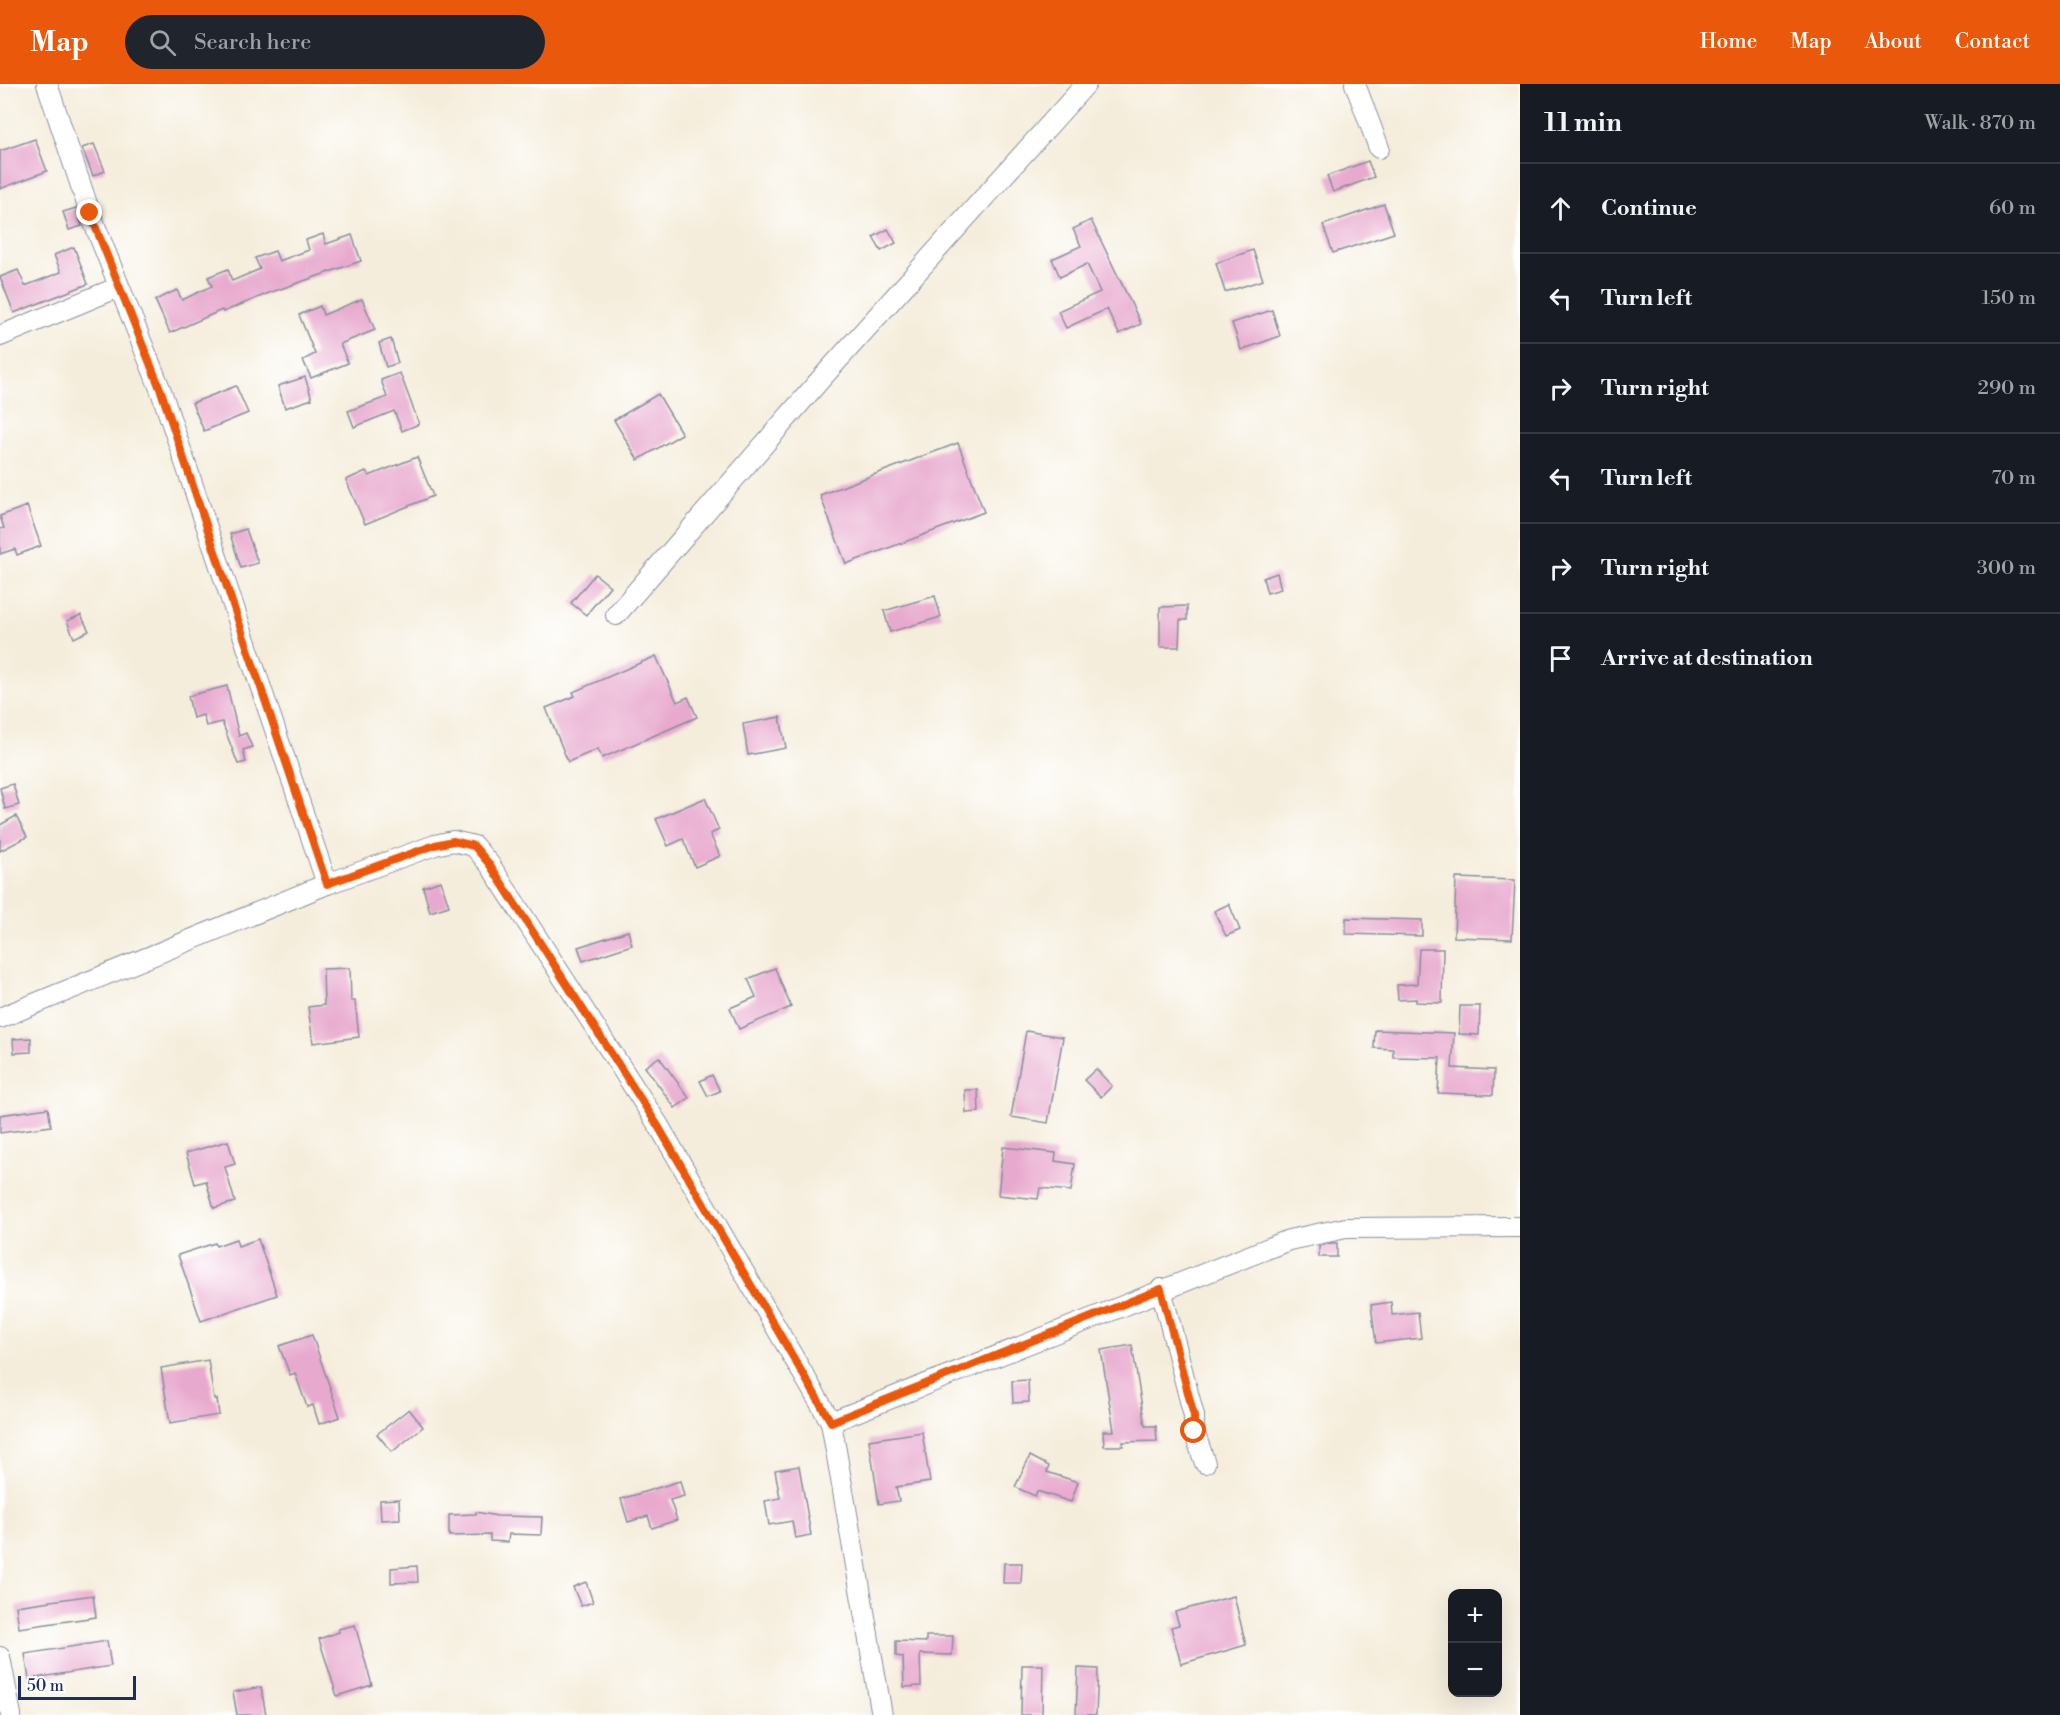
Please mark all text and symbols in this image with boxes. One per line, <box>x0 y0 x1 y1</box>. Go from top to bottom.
search box <box>125 15 545 69</box>
text: Map <box>30 25 89 60</box>
icon: search <box>146 26 179 59</box>
text: Search here <box>194 29 311 56</box>
text: Home <box>1700 29 1757 55</box>
text: Map <box>1790 29 1832 55</box>
text: About <box>1865 29 1922 55</box>
text: Contact <box>1955 29 2030 55</box>
text: 11 min <box>1544 107 1622 139</box>
text: Walk · 870 m <box>1925 111 2036 136</box>
icon: ahead <box>1544 192 1577 225</box>
text: Continue <box>1601 195 1697 222</box>
text: 60 m <box>1989 196 2036 221</box>
route end <box>76 199 102 225</box>
icon: left <box>1544 282 1577 315</box>
text: Turn left <box>1601 285 1692 312</box>
text: 150 m <box>1981 286 2036 311</box>
icon: right <box>1544 372 1577 405</box>
text: Turn right <box>1601 375 1709 402</box>
text: 290 m <box>1978 376 2036 401</box>
icon: left <box>1544 462 1577 495</box>
text: Turn left <box>1601 465 1692 492</box>
text: 70 m <box>1992 466 2036 491</box>
icon: right <box>1544 552 1577 585</box>
text: Turn right <box>1601 555 1709 582</box>
text: 300 m <box>1977 556 2036 581</box>
icon: arrive <box>1544 642 1577 675</box>
text: Arrive at destination <box>1601 645 1813 672</box>
route start <box>1180 1417 1206 1443</box>
map controls <box>1448 1589 1502 1697</box>
button: + <box>1448 1589 1502 1643</box>
button: − <box>1448 1643 1502 1697</box>
scale bar <box>18 1673 136 1700</box>
text: 50 m <box>27 1676 64 1696</box>

